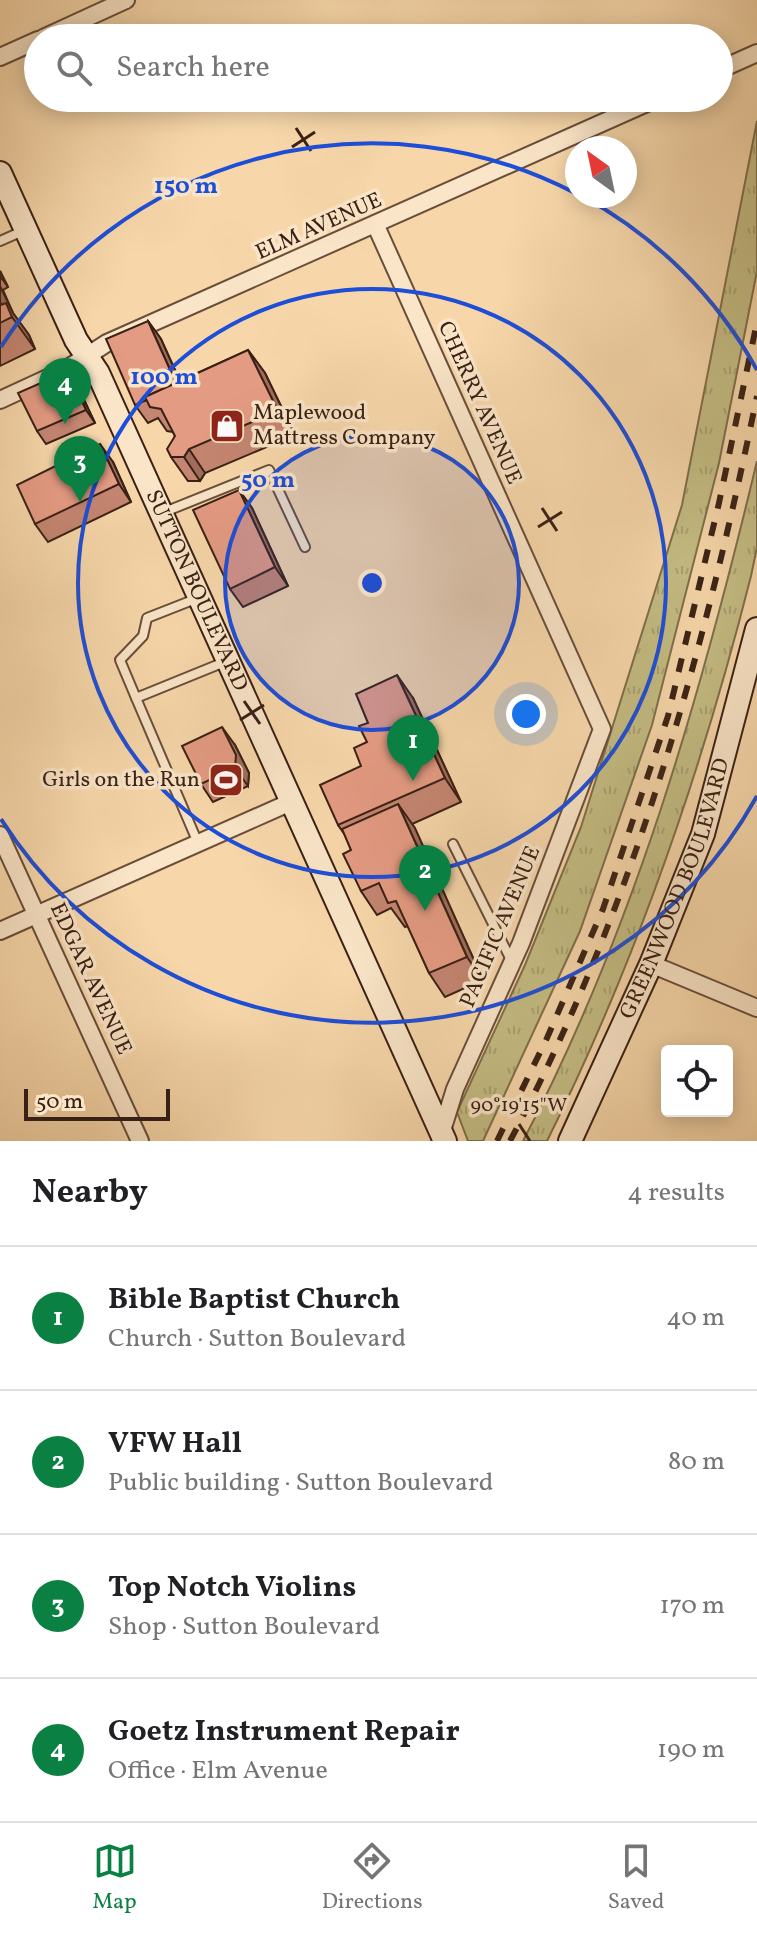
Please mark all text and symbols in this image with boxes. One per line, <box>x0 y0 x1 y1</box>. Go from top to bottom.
search box <box>24 24 733 112</box>
icon: search <box>52 46 96 90</box>
text: Search here <box>116 47 270 89</box>
north arrow <box>565 136 637 208</box>
text: 150 m <box>154 170 218 204</box>
street label: ELM AVENUE <box>251 185 387 269</box>
street label: CHERRY AVENUE <box>429 316 529 490</box>
pin: 4 <box>39 358 91 424</box>
text: 100 m <box>130 361 198 395</box>
place label: Maplewood Mattress Company <box>253 398 436 454</box>
shop icon: Maplewood Mattress Company <box>208 407 246 445</box>
pin: 3 <box>54 436 106 502</box>
text: 50 m <box>241 464 295 498</box>
street label: SUTTON BOULEVARD <box>137 485 255 696</box>
centre of rings <box>358 569 386 597</box>
your location <box>506 694 546 734</box>
pin: 1 <box>387 715 439 781</box>
street label: GREENWOOD BOULEVARD <box>612 755 738 1024</box>
sports icon: Girls on the Run <box>207 761 245 799</box>
place label: Girls on the Run <box>42 765 200 796</box>
street label: PACIFIC AVENUE <box>453 841 549 1013</box>
pin: 2 <box>399 845 451 911</box>
street label: EDGAR AVENUE <box>41 898 139 1060</box>
map controls <box>661 1045 733 1117</box>
button: locate <box>661 1045 733 1117</box>
scale bar <box>24 1085 170 1121</box>
text: 50 m <box>36 1087 83 1118</box>
text: 90°19'15"W <box>471 1092 567 1120</box>
text: Nearby <box>32 1170 148 1217</box>
text: 4 results <box>627 1175 725 1211</box>
text: Bible Baptist Church <box>108 1279 400 1321</box>
text: 1 <box>53 1300 63 1336</box>
text: 40 m <box>666 1300 725 1336</box>
text: Church · Sutton Boulevard <box>108 1321 406 1357</box>
text: VFW Hall <box>108 1423 242 1465</box>
text: 2 <box>51 1444 65 1480</box>
text: 80 m <box>668 1444 725 1480</box>
text: Public building · Sutton Boulevard <box>108 1465 494 1501</box>
text: Top Notch Violins <box>108 1567 356 1609</box>
text: 3 <box>51 1588 65 1624</box>
text: 170 m <box>660 1588 725 1624</box>
text: Shop · Sutton Boulevard <box>108 1609 380 1645</box>
text: Goetz Instrument Repair <box>108 1711 460 1753</box>
text: 4 <box>50 1732 66 1768</box>
text: 190 m <box>657 1732 725 1768</box>
text: Office · Elm Avenue <box>108 1753 328 1789</box>
tab: Map <box>93 1839 137 1918</box>
tab: Directions <box>322 1839 423 1918</box>
tab: Saved <box>608 1839 664 1918</box>

